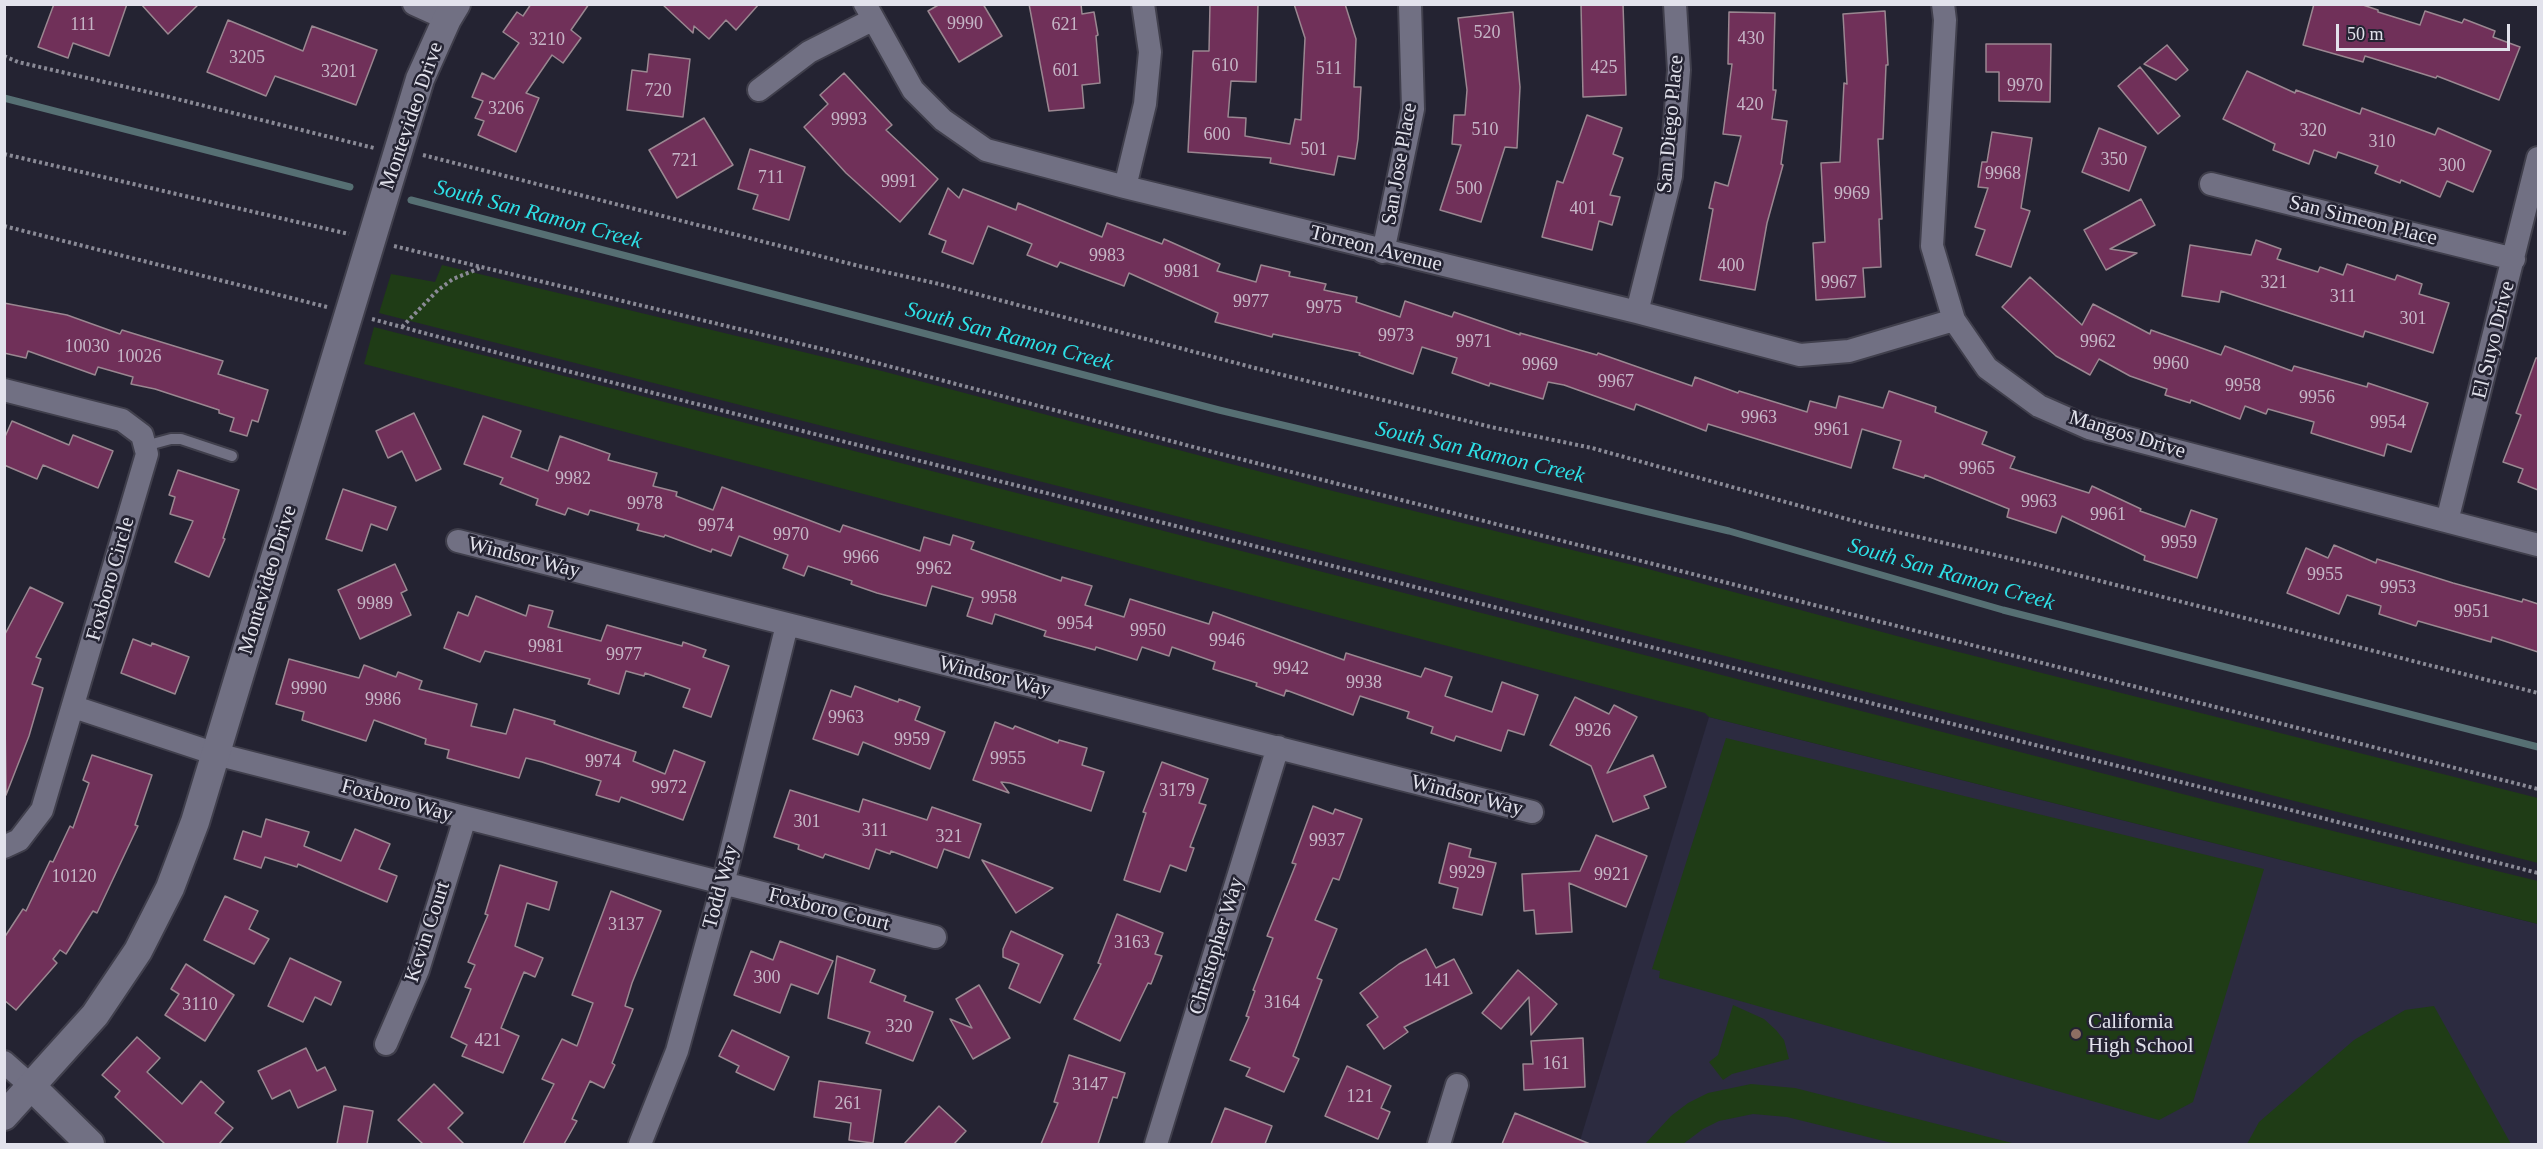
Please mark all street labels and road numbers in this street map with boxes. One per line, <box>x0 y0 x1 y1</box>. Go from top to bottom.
street label: Montevideo Drive <box>375 39 449 193</box>
street label: San Diego Place <box>1652 54 1690 194</box>
street label: San Jose Place <box>1377 101 1423 227</box>
street label: San Simeon Place <box>2286 190 2440 252</box>
street label: Torreon Avenue <box>1307 220 1445 278</box>
street label: El Suyo Drive <box>2467 279 2521 401</box>
street label: Mangos Drive <box>2066 405 2188 465</box>
street label: Montevideo Drive <box>233 502 303 658</box>
street label: Foxboro Circle <box>81 514 141 644</box>
street label: Windsor Way <box>465 532 583 584</box>
street label: Windsor Way <box>936 651 1054 703</box>
street label: Windsor Way <box>1408 770 1526 822</box>
street label: Foxboro Way <box>338 774 456 828</box>
street label: Todd Way <box>698 842 744 932</box>
street label: Christopher Way <box>1184 874 1250 1018</box>
street label: Kevin Court <box>400 878 456 986</box>
street label: Foxboro Court <box>766 883 892 937</box>

